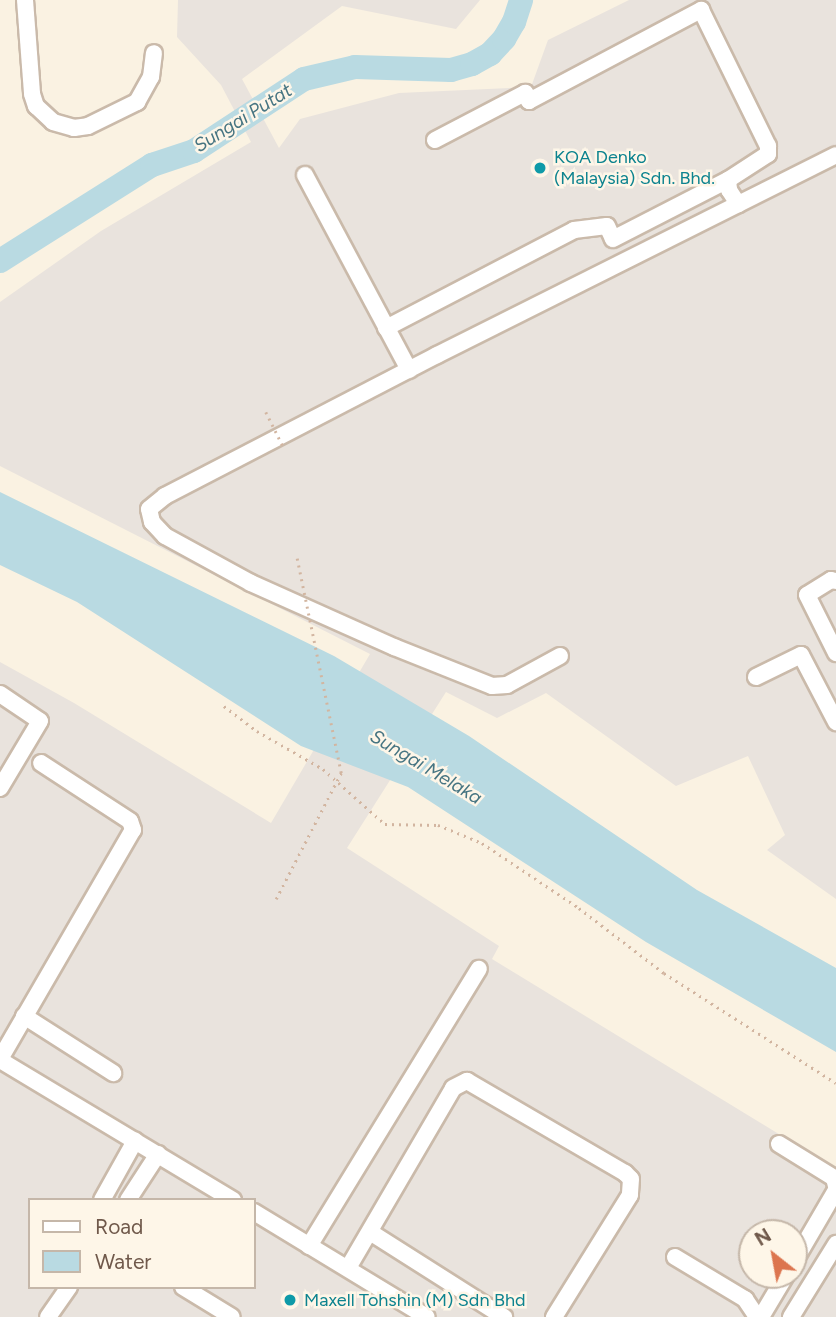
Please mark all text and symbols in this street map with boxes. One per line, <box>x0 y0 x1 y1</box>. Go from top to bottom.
water label: Sungai Putat <box>190 79 296 157</box>
place label: KOA Denko (Malaysia) Sdn. Bhd. <box>554 147 715 190</box>
marker: KOA Denko (Malaysia) Sdn. Bhd. <box>532 160 548 176</box>
water label: Sungai Melaka <box>366 725 486 809</box>
legend <box>28 1198 256 1289</box>
text: Road <box>95 1214 143 1239</box>
north arrow <box>738 1219 808 1289</box>
text: N <box>751 1224 775 1251</box>
text: Water <box>95 1249 151 1274</box>
place label: Maxell Tohshin (M) Sdn Bhd <box>304 1289 525 1311</box>
marker: Maxell Tohshin (M) Sdn Bhd <box>282 1292 298 1308</box>

